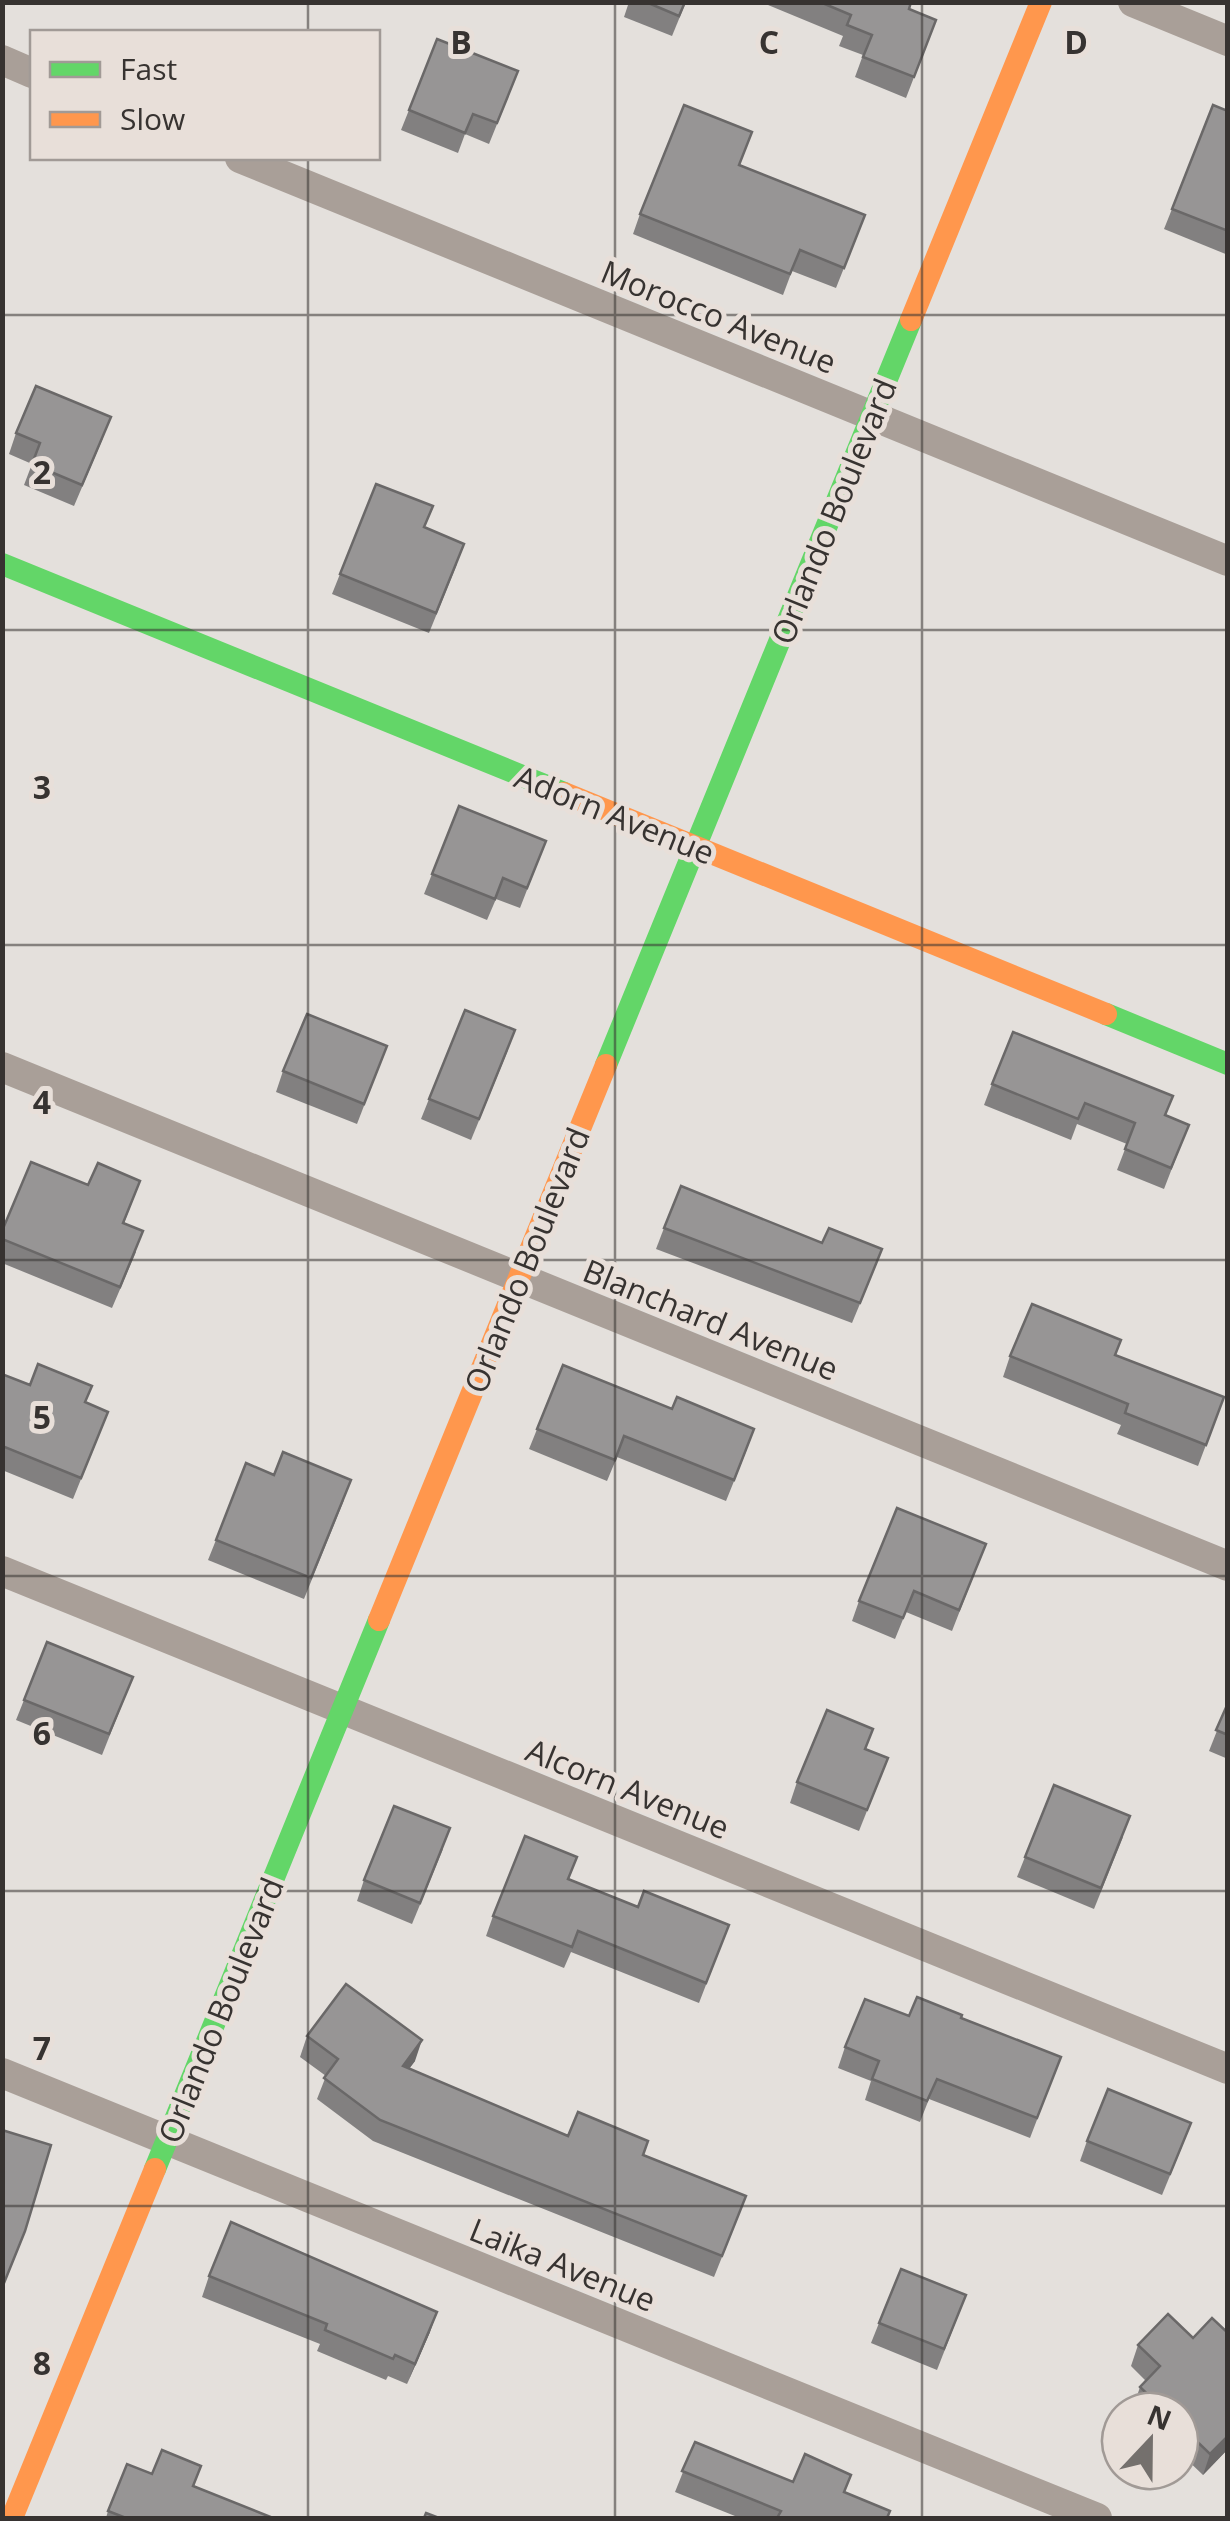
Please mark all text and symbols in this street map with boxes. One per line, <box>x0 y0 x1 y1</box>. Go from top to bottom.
text: B <box>450 20 472 63</box>
text: C <box>759 20 779 63</box>
text: D <box>1064 20 1088 63</box>
legend <box>30 30 380 160</box>
text: Fast <box>120 48 177 89</box>
text: Slow <box>120 98 185 139</box>
street label: Morocco Avenue <box>595 249 843 383</box>
street label: Orlando Boulevard <box>760 372 906 650</box>
text: 2 <box>33 450 51 493</box>
street label: Adorn Avenue <box>509 754 721 874</box>
text: 3 <box>33 765 51 808</box>
text: 4 <box>33 1080 51 1123</box>
street label: Orlando Boulevard <box>453 1121 599 1399</box>
street label: Blanchard Avenue <box>577 1248 845 1390</box>
text: 5 <box>33 1395 51 1438</box>
text: 6 <box>33 1711 51 1754</box>
street label: Alcorn Avenue <box>520 1728 736 1848</box>
street label: Orlando Boulevard <box>147 1871 293 2149</box>
text: 7 <box>33 2026 51 2069</box>
street label: Laika Avenue <box>464 2207 662 2321</box>
text: 8 <box>33 2341 51 2384</box>
north arrow <box>1100 2391 1200 2491</box>
text: N <box>1142 2395 1177 2439</box>

